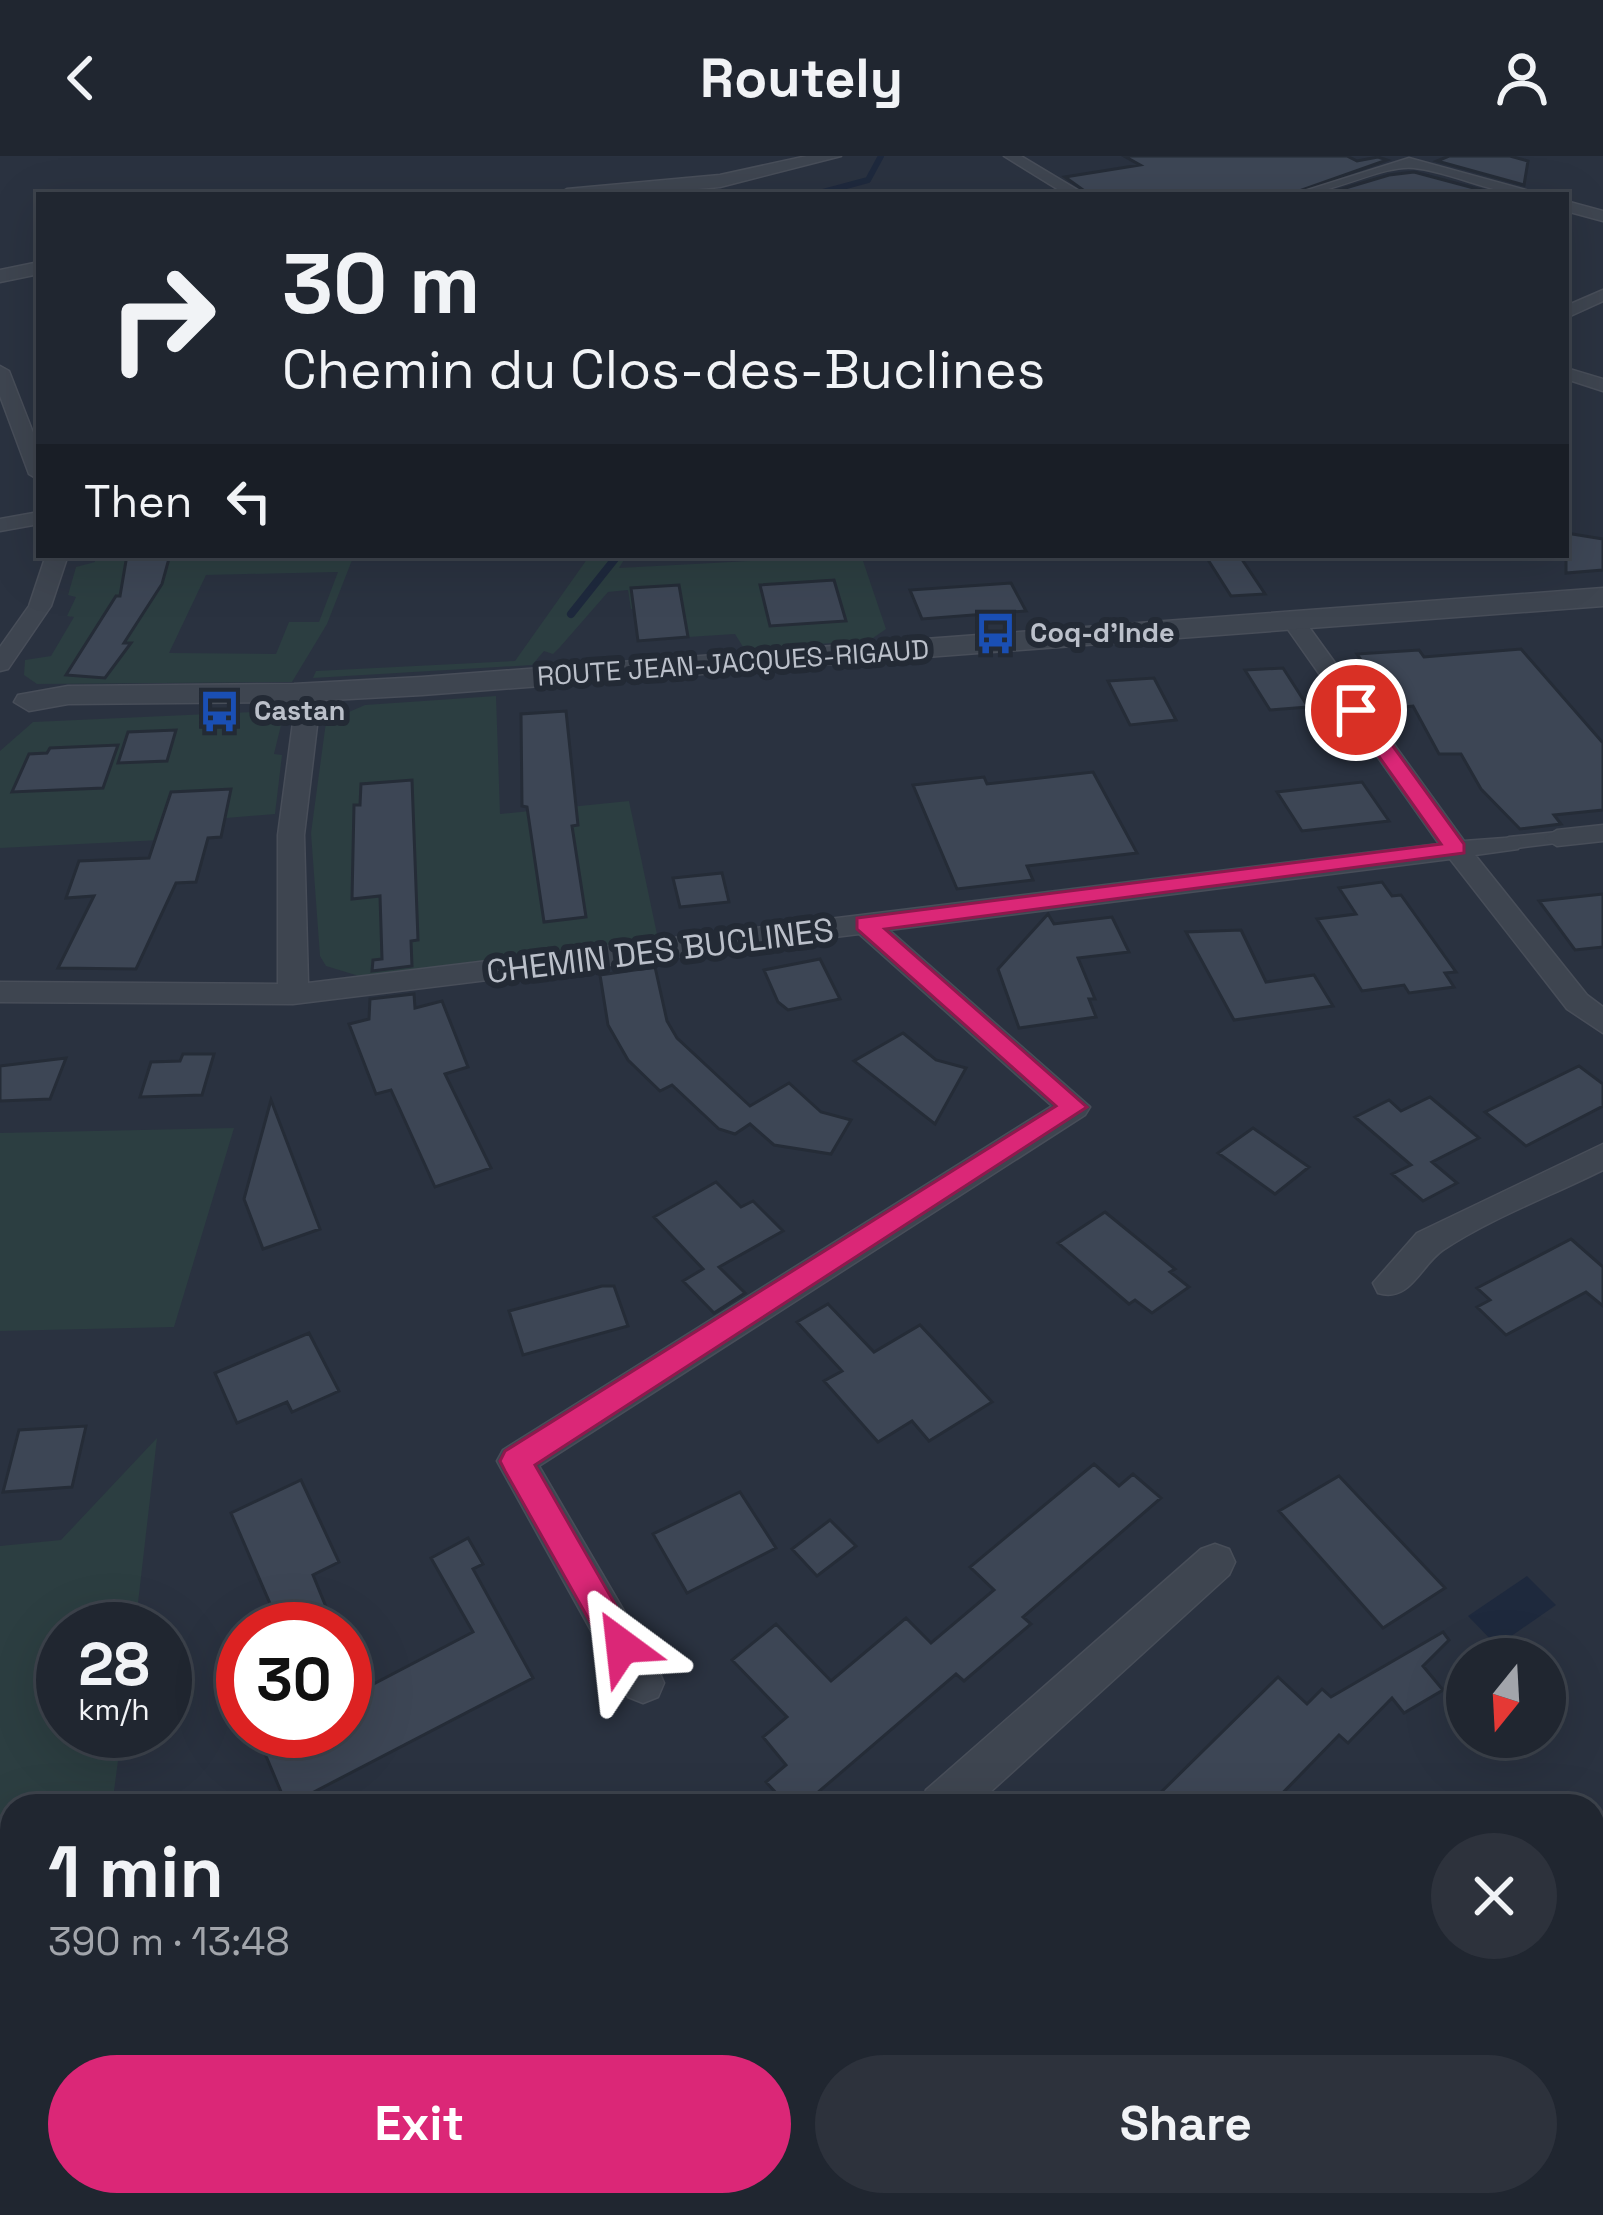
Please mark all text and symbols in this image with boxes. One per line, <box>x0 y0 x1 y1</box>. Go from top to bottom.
text: Routely <box>700 44 903 113</box>
icon: back <box>48 45 114 111</box>
icon: person <box>1489 45 1555 111</box>
text: 30 m <box>282 230 481 338</box>
icon: right <box>84 240 240 396</box>
text: Chemin du Clos-des-Buclines <box>282 335 1045 404</box>
icon: left <box>216 468 282 534</box>
text: Then <box>84 473 192 530</box>
bus stop icon: Coq-d'Inde <box>973 610 1019 656</box>
place label: Coq-d'Inde <box>1030 615 1175 650</box>
street label: ROUTE JEAN-JACQUES-RIGAUD <box>536 631 930 694</box>
pin <box>1305 659 1407 761</box>
icon: arrive <box>1323 677 1389 743</box>
bus stop icon: Castan <box>197 688 243 734</box>
place label: Castan <box>254 693 345 728</box>
street label: CHEMIN DES BUCLINES <box>484 909 836 993</box>
position arrow <box>559 1583 685 1709</box>
speed limit sign: 30 <box>216 1602 372 1758</box>
text: 28 <box>78 1626 150 1703</box>
north arrow <box>1446 1638 1566 1758</box>
map controls <box>1446 1638 1566 1758</box>
text: km/h <box>78 1690 150 1729</box>
text: 1 min <box>48 1826 224 1918</box>
button: close <box>1431 1833 1557 1959</box>
text: 390 m · 13:48 <box>48 1917 290 1966</box>
button: Exit <box>48 2055 791 2193</box>
button: Share <box>815 2055 1557 2193</box>

